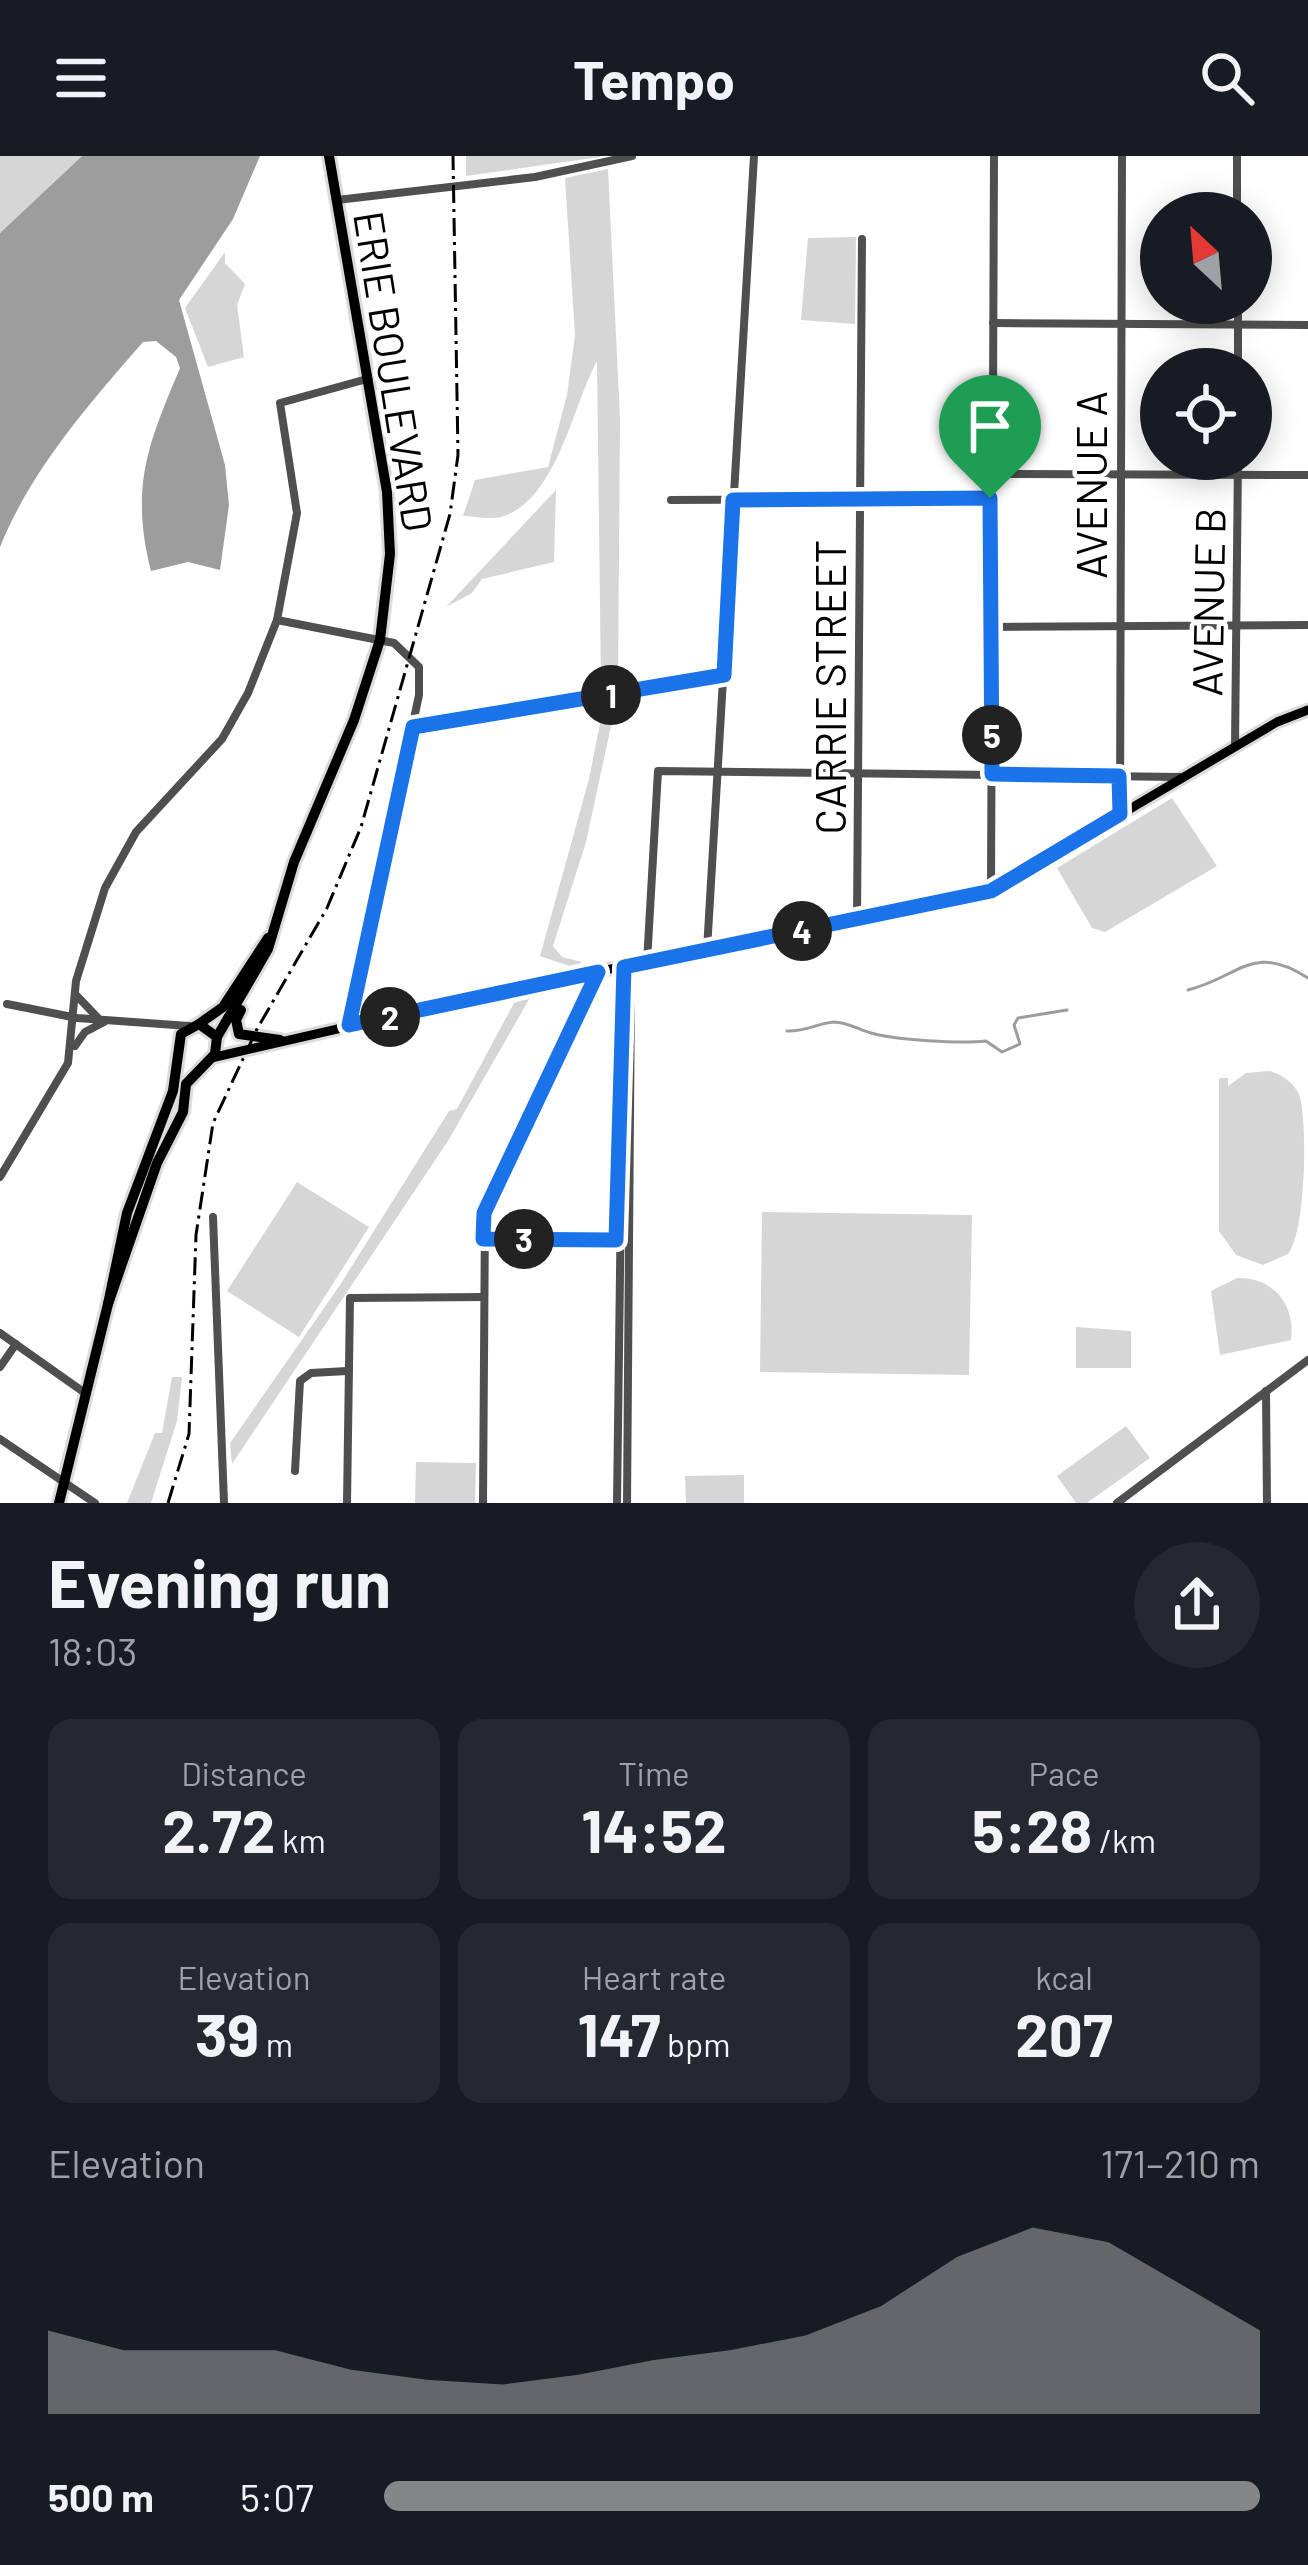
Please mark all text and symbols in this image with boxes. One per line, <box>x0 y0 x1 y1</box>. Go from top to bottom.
icon: menu <box>48 45 114 111</box>
icon: search <box>1194 45 1260 111</box>
text: Tempo <box>573 46 735 111</box>
north arrow <box>1140 192 1272 324</box>
map controls <box>1140 192 1272 480</box>
street label: ERIE BOULEVARD <box>345 207 445 535</box>
button: locate <box>1140 348 1272 480</box>
pin <box>939 375 1041 498</box>
street label: AVENUE A <box>1065 391 1115 579</box>
icon: arrive <box>957 393 1023 459</box>
street label: AVENUE B <box>1180 507 1234 697</box>
street label: CARRIE STREET <box>804 539 854 835</box>
pin: 1 <box>581 665 641 725</box>
text: 1 <box>605 675 617 715</box>
pin: 5 <box>962 705 1022 765</box>
text: 5 <box>983 715 1001 755</box>
pin: 4 <box>772 901 832 961</box>
text: 4 <box>792 911 812 951</box>
pin: 2 <box>360 987 420 1047</box>
text: 2 <box>381 997 399 1037</box>
pin: 3 <box>494 1209 554 1269</box>
text: 3 <box>515 1219 533 1259</box>
text: Evening run <box>48 1542 391 1621</box>
button: share <box>1134 1542 1260 1668</box>
text: 18:03 <box>48 1627 137 1674</box>
text: Distance <box>181 1753 307 1793</box>
text: Time <box>618 1753 690 1793</box>
text: Pace <box>1029 1753 1099 1793</box>
text: 2.72 <box>162 1793 275 1865</box>
text: 14:52 <box>581 1793 727 1865</box>
text: 5:28 <box>972 1793 1092 1865</box>
text: km <box>275 1820 326 1860</box>
text: /km <box>1092 1820 1156 1860</box>
text: Elevation <box>178 1957 310 1997</box>
text: Heart rate <box>582 1957 726 1997</box>
text: kcal <box>1035 1957 1093 1997</box>
text: 39 <box>195 1997 259 2069</box>
text: 147 <box>577 1997 660 2069</box>
text: 207 <box>1015 1997 1113 2069</box>
text: m <box>259 2024 293 2064</box>
text: bpm <box>660 2024 731 2064</box>
text: Elevation <box>48 2139 205 2186</box>
text: 171–210 m <box>1100 2139 1260 2186</box>
text: 500 m <box>48 2473 154 2520</box>
text: 5:07 <box>240 2473 314 2520</box>

